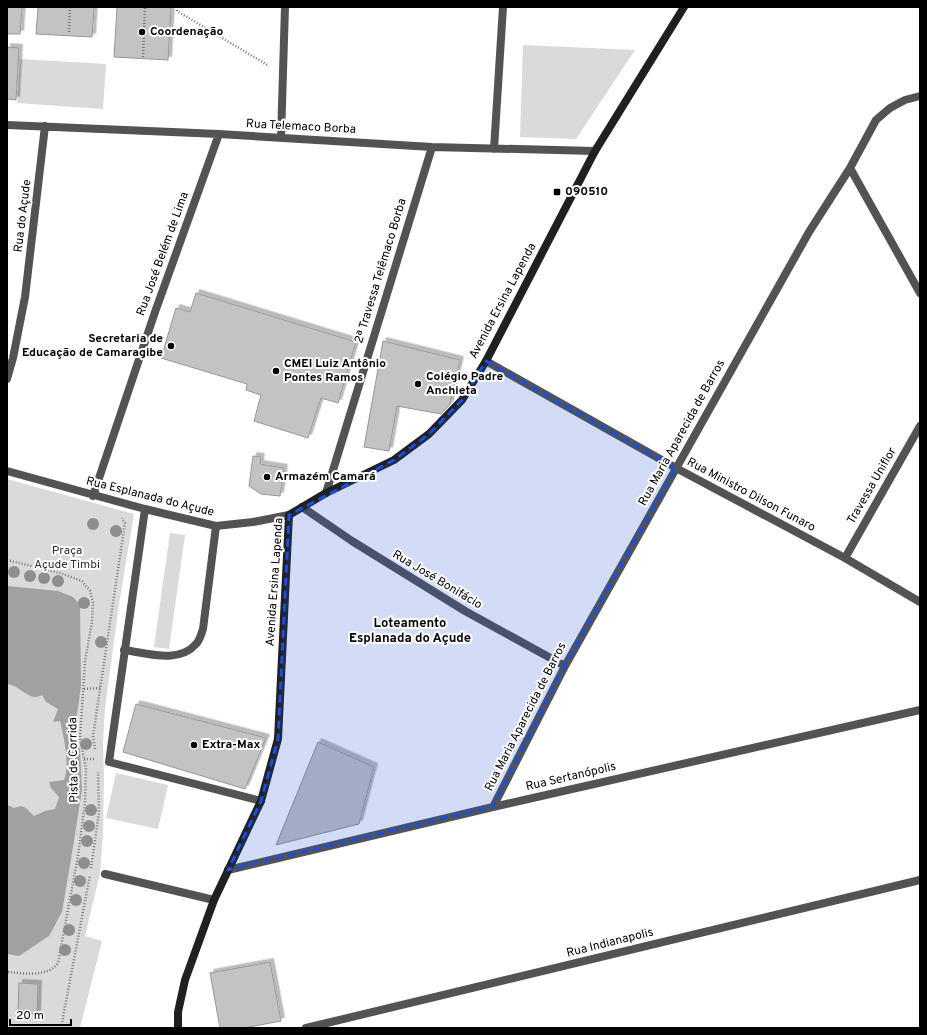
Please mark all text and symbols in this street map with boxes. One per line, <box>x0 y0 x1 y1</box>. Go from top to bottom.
place label: Coordenação <box>150 24 223 40</box>
marker: Coordenação <box>137 27 147 37</box>
street label: Rua Telemaco Borba <box>246 116 356 138</box>
street label: Rua do Açude <box>11 179 35 253</box>
place label: 090510 <box>565 184 608 200</box>
marker: 090510 <box>552 187 562 197</box>
street label: Rua José Belém de Lima <box>133 190 193 318</box>
street label: 2ª Travessa Telêmaco Borba <box>351 197 411 345</box>
street label: Avenida Ersina Lapenda <box>466 240 540 362</box>
place label: Secretaria de Educação de Camaragibe <box>22 331 163 361</box>
marker: Secretaria de Educação de Camaragibe <box>166 341 176 351</box>
place label: CMEI Luiz Antônio Pontes Ramos <box>284 356 386 386</box>
street label: Rua Maria Aparecida de Barros <box>635 357 729 509</box>
marker: CMEI Luiz Antônio Pontes Ramos <box>271 366 281 376</box>
place label: Colégio Padre Anchieta <box>426 369 503 399</box>
marker: Colégio Padre Anchieta <box>413 379 423 389</box>
street label: Travessa Uniflor <box>844 445 901 527</box>
street label: Rua Ministro Dilson Funaro <box>684 454 818 536</box>
place label: Armazém Camará <box>275 469 376 485</box>
marker: Armazém Camará <box>262 472 272 482</box>
street label: Rua Esplanada do Açude <box>84 473 216 521</box>
street label: Avenida Ersina Lapenda <box>263 517 287 647</box>
park label: Praça Açude Timbi <box>34 543 100 573</box>
street label: Rua José Bonifácio <box>389 547 485 613</box>
district label: Loteamento Esplanada do Açude <box>349 616 471 647</box>
street label: Rua Maria Aparecida de Barros <box>481 640 571 794</box>
street label: Pista de Corrida <box>65 717 83 803</box>
place label: Extra-Max <box>202 737 261 753</box>
marker: Extra-Max <box>189 740 199 750</box>
street label: Rua Sertanópolis <box>524 759 618 795</box>
street label: Rua Indianapolis <box>565 924 655 962</box>
scale bar <box>10 1001 71 1027</box>
text: 20 m <box>16 1008 44 1024</box>

